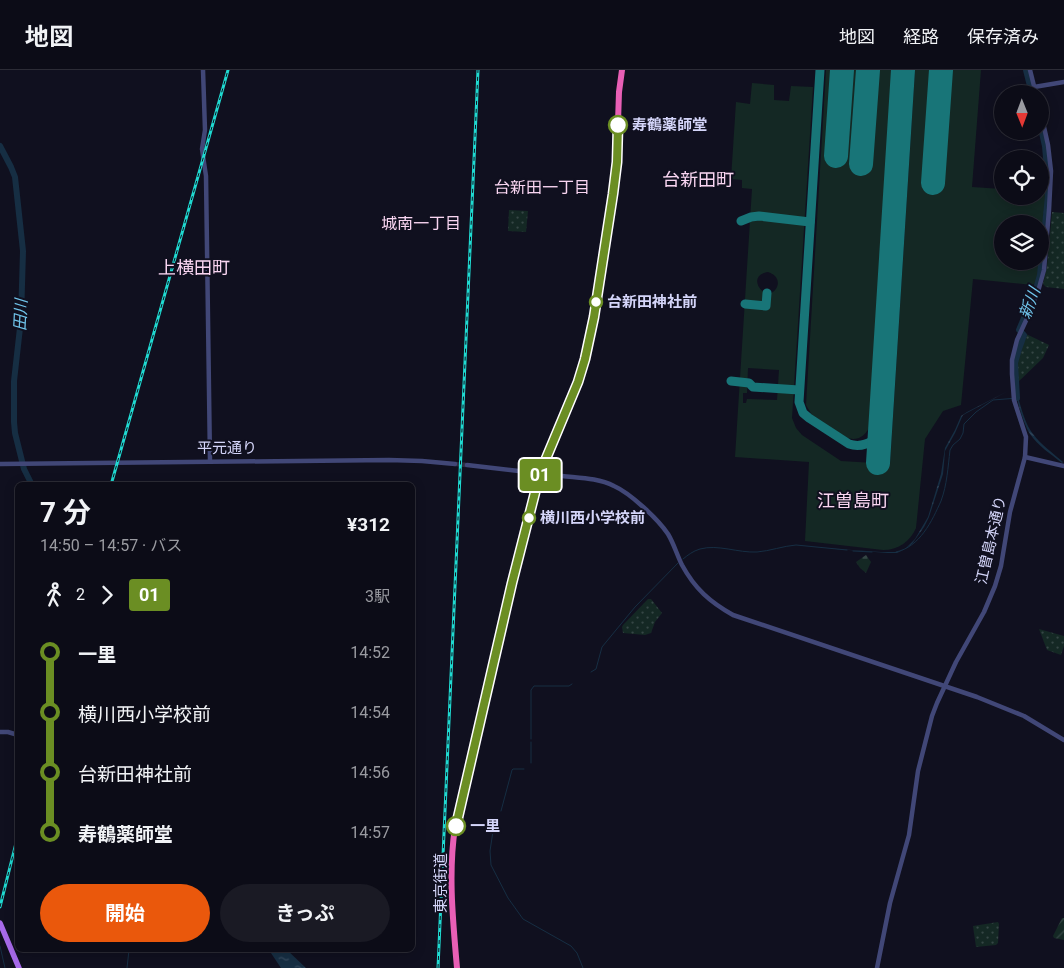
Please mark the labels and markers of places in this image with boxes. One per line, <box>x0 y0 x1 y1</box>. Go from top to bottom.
marker: 寿鶴薬師堂 <box>608 115 628 135</box>
place label: 寿鶴薬師堂 <box>632 116 707 134</box>
place label: 台新田神社前 <box>607 293 697 311</box>
marker: 台新田神社前 <box>589 295 603 309</box>
place label: 横川西小学校前 <box>540 509 645 527</box>
marker: 横川西小学校前 <box>522 511 536 525</box>
marker: 一里 <box>446 816 466 836</box>
place label: 一里 <box>470 817 500 835</box>

